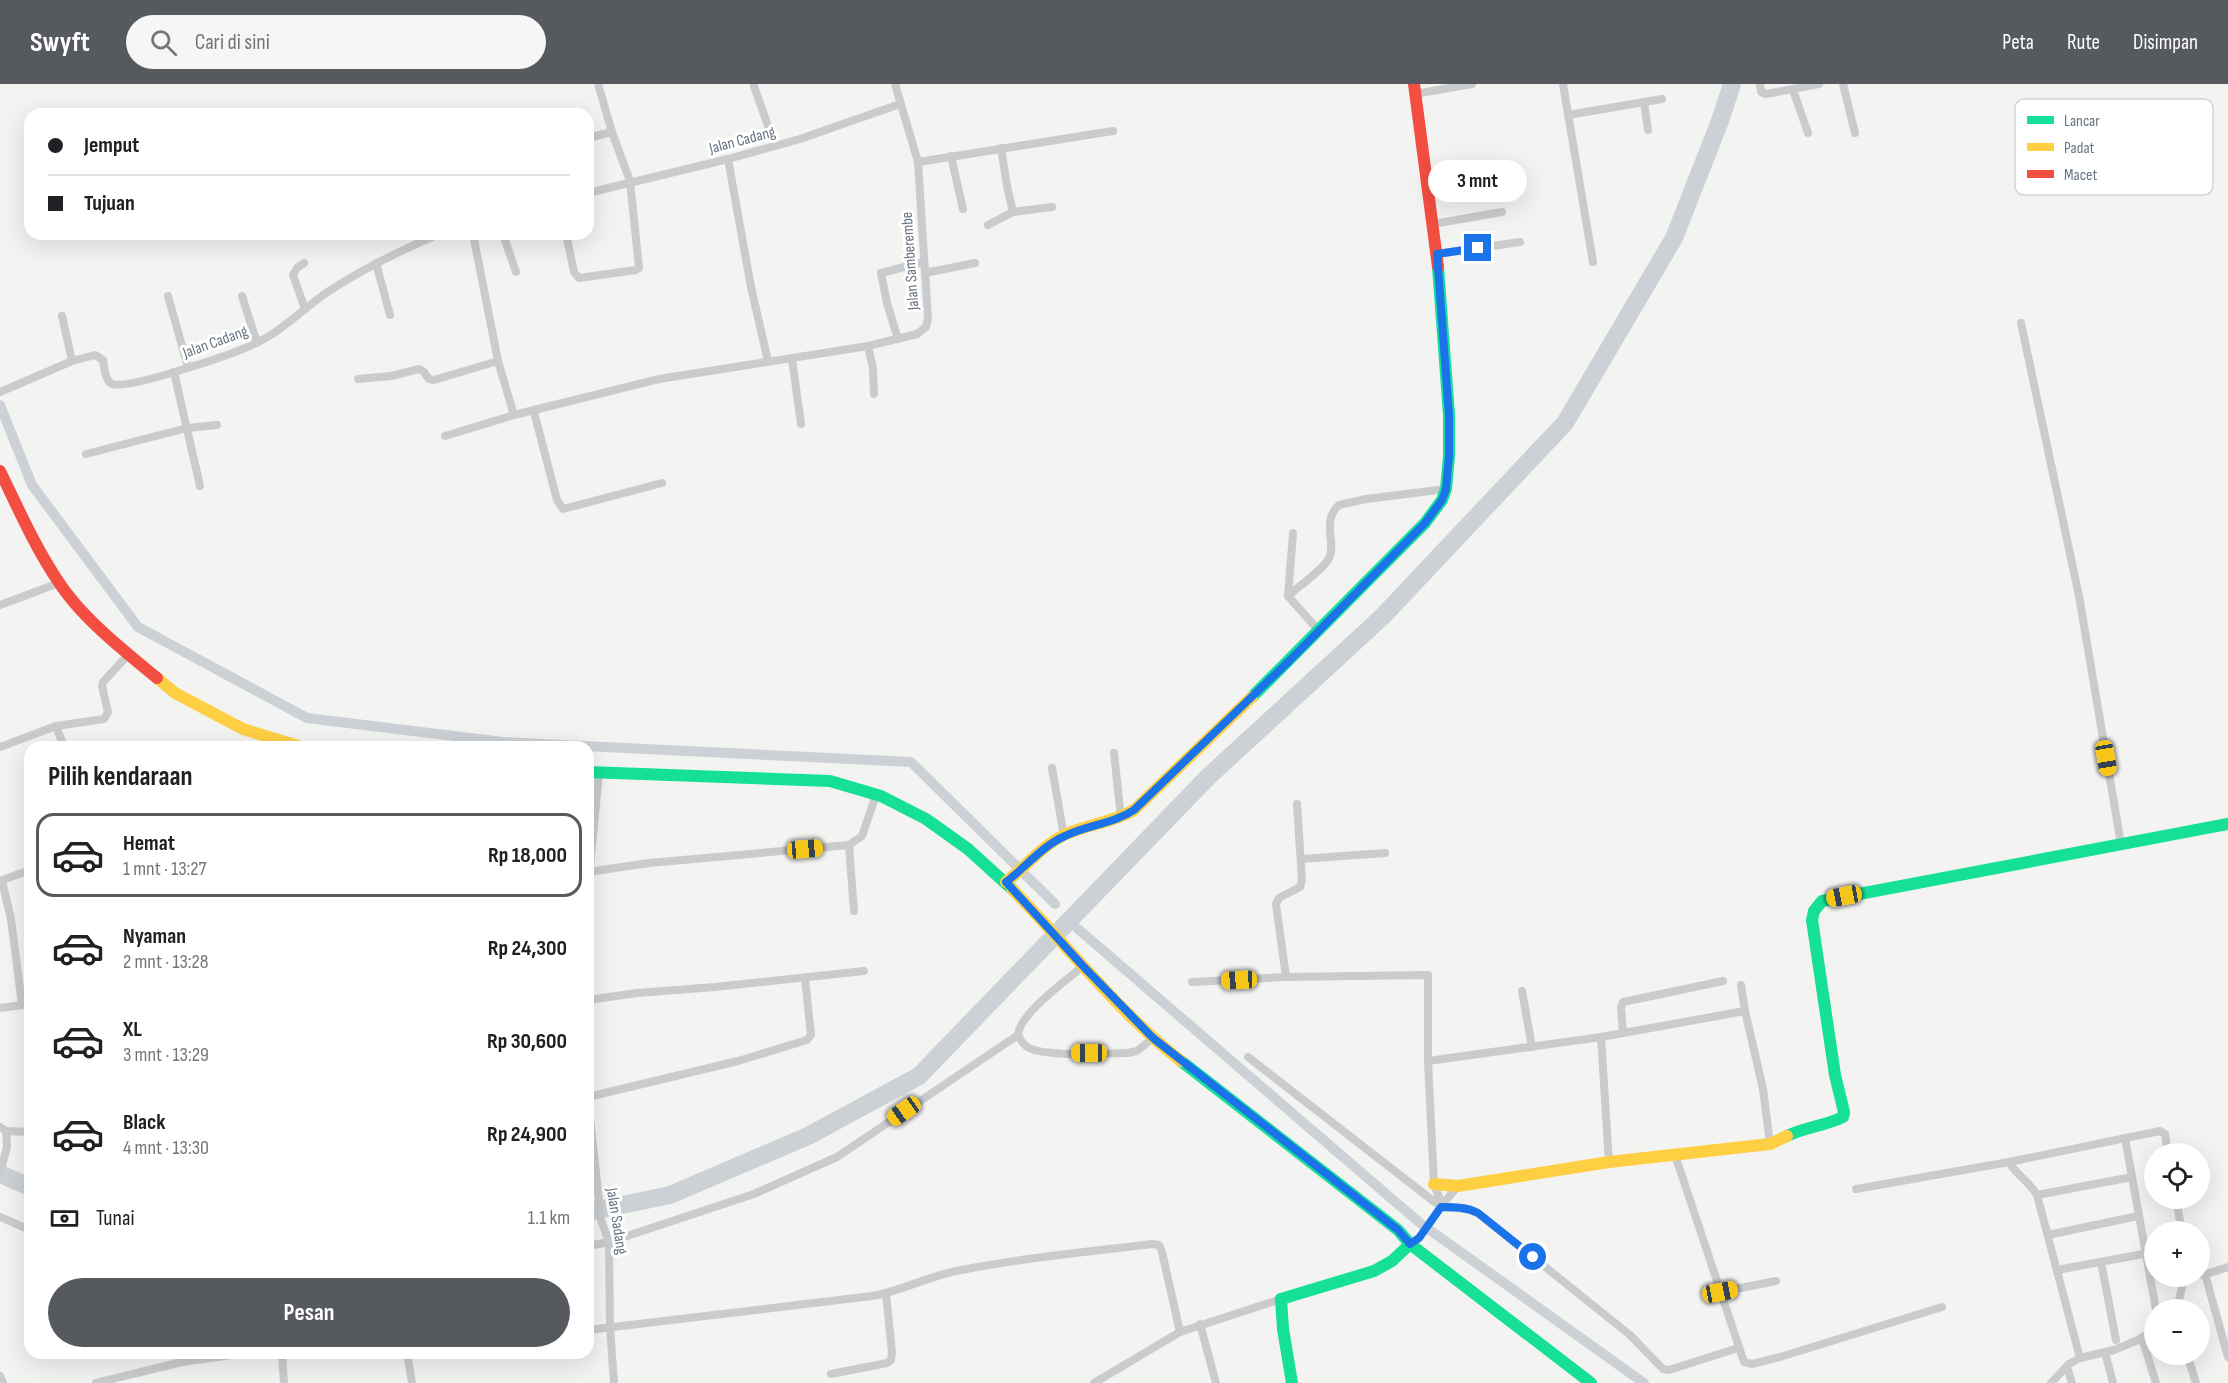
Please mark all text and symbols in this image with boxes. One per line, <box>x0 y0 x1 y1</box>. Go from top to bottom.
search box <box>126 15 546 69</box>
text: Swyft <box>30 26 90 59</box>
icon: search <box>147 26 180 59</box>
text: Cari di sini <box>195 29 270 56</box>
text: Peta <box>2002 30 2034 55</box>
text: Rute <box>2067 30 2100 55</box>
text: Disimpan <box>2133 30 2198 55</box>
legend <box>2015 99 2213 195</box>
text: Lancar <box>2064 112 2100 131</box>
street label: Jalan Cadang <box>706 123 778 159</box>
text: Jemput <box>84 132 139 159</box>
text: Padat <box>2064 139 2095 158</box>
callout: 3 mnt <box>1428 161 1528 203</box>
text: Macet <box>2064 166 2097 185</box>
text: 3 mnt <box>1457 169 1498 193</box>
text: Tujuan <box>84 190 135 217</box>
street label: Jalan Samberembe <box>898 211 923 312</box>
route end <box>1464 234 1491 261</box>
street label: Jalan Cadang <box>180 322 251 363</box>
car <box>2094 739 2118 777</box>
text: Pilih kendaraan <box>48 761 193 793</box>
icon: car <box>51 828 105 882</box>
text: Hemat <box>123 830 175 857</box>
car <box>786 838 824 860</box>
text: Rp 18,000 <box>488 842 567 869</box>
text: 1 mnt · 13:27 <box>123 857 207 881</box>
car <box>1825 884 1863 908</box>
icon: car <box>51 921 105 975</box>
text: Nyaman <box>123 923 186 950</box>
text: Rp 24,300 <box>488 935 567 962</box>
text: 2 mnt · 13:28 <box>123 950 209 974</box>
car <box>1221 970 1257 990</box>
icon: car <box>51 1014 105 1068</box>
text: XL <box>123 1016 142 1043</box>
text: Rp 30,600 <box>487 1028 567 1055</box>
text: 3 mnt · 13:29 <box>123 1043 209 1067</box>
car <box>1071 1044 1107 1062</box>
car <box>884 1093 924 1129</box>
icon: car <box>51 1107 105 1161</box>
text: Black <box>123 1109 165 1136</box>
text: Rp 24,900 <box>487 1121 567 1148</box>
text: 4 mnt · 13:30 <box>123 1136 209 1160</box>
map controls <box>2144 1143 2210 1365</box>
button: locate <box>2144 1143 2210 1209</box>
street label: Jalan Sadang <box>602 1186 631 1256</box>
icon: cash <box>48 1202 81 1235</box>
text: Tunai <box>96 1205 135 1232</box>
text: 1.1 km <box>528 1206 570 1230</box>
button: + <box>2144 1221 2210 1287</box>
route start <box>1519 1243 1546 1270</box>
button: Pesan <box>48 1278 570 1347</box>
car <box>1701 1280 1739 1304</box>
button: − <box>2144 1299 2210 1365</box>

